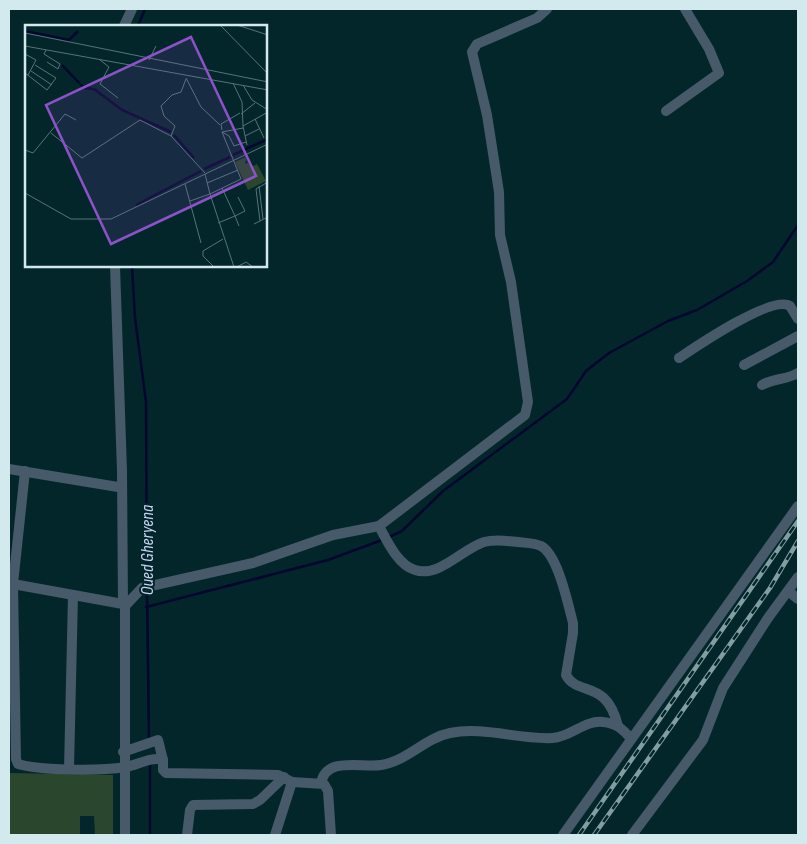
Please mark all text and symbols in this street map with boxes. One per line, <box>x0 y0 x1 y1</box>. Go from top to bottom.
inset map <box>25 25 268 268</box>
water label: Oued Gheryena <box>137 504 158 595</box>

